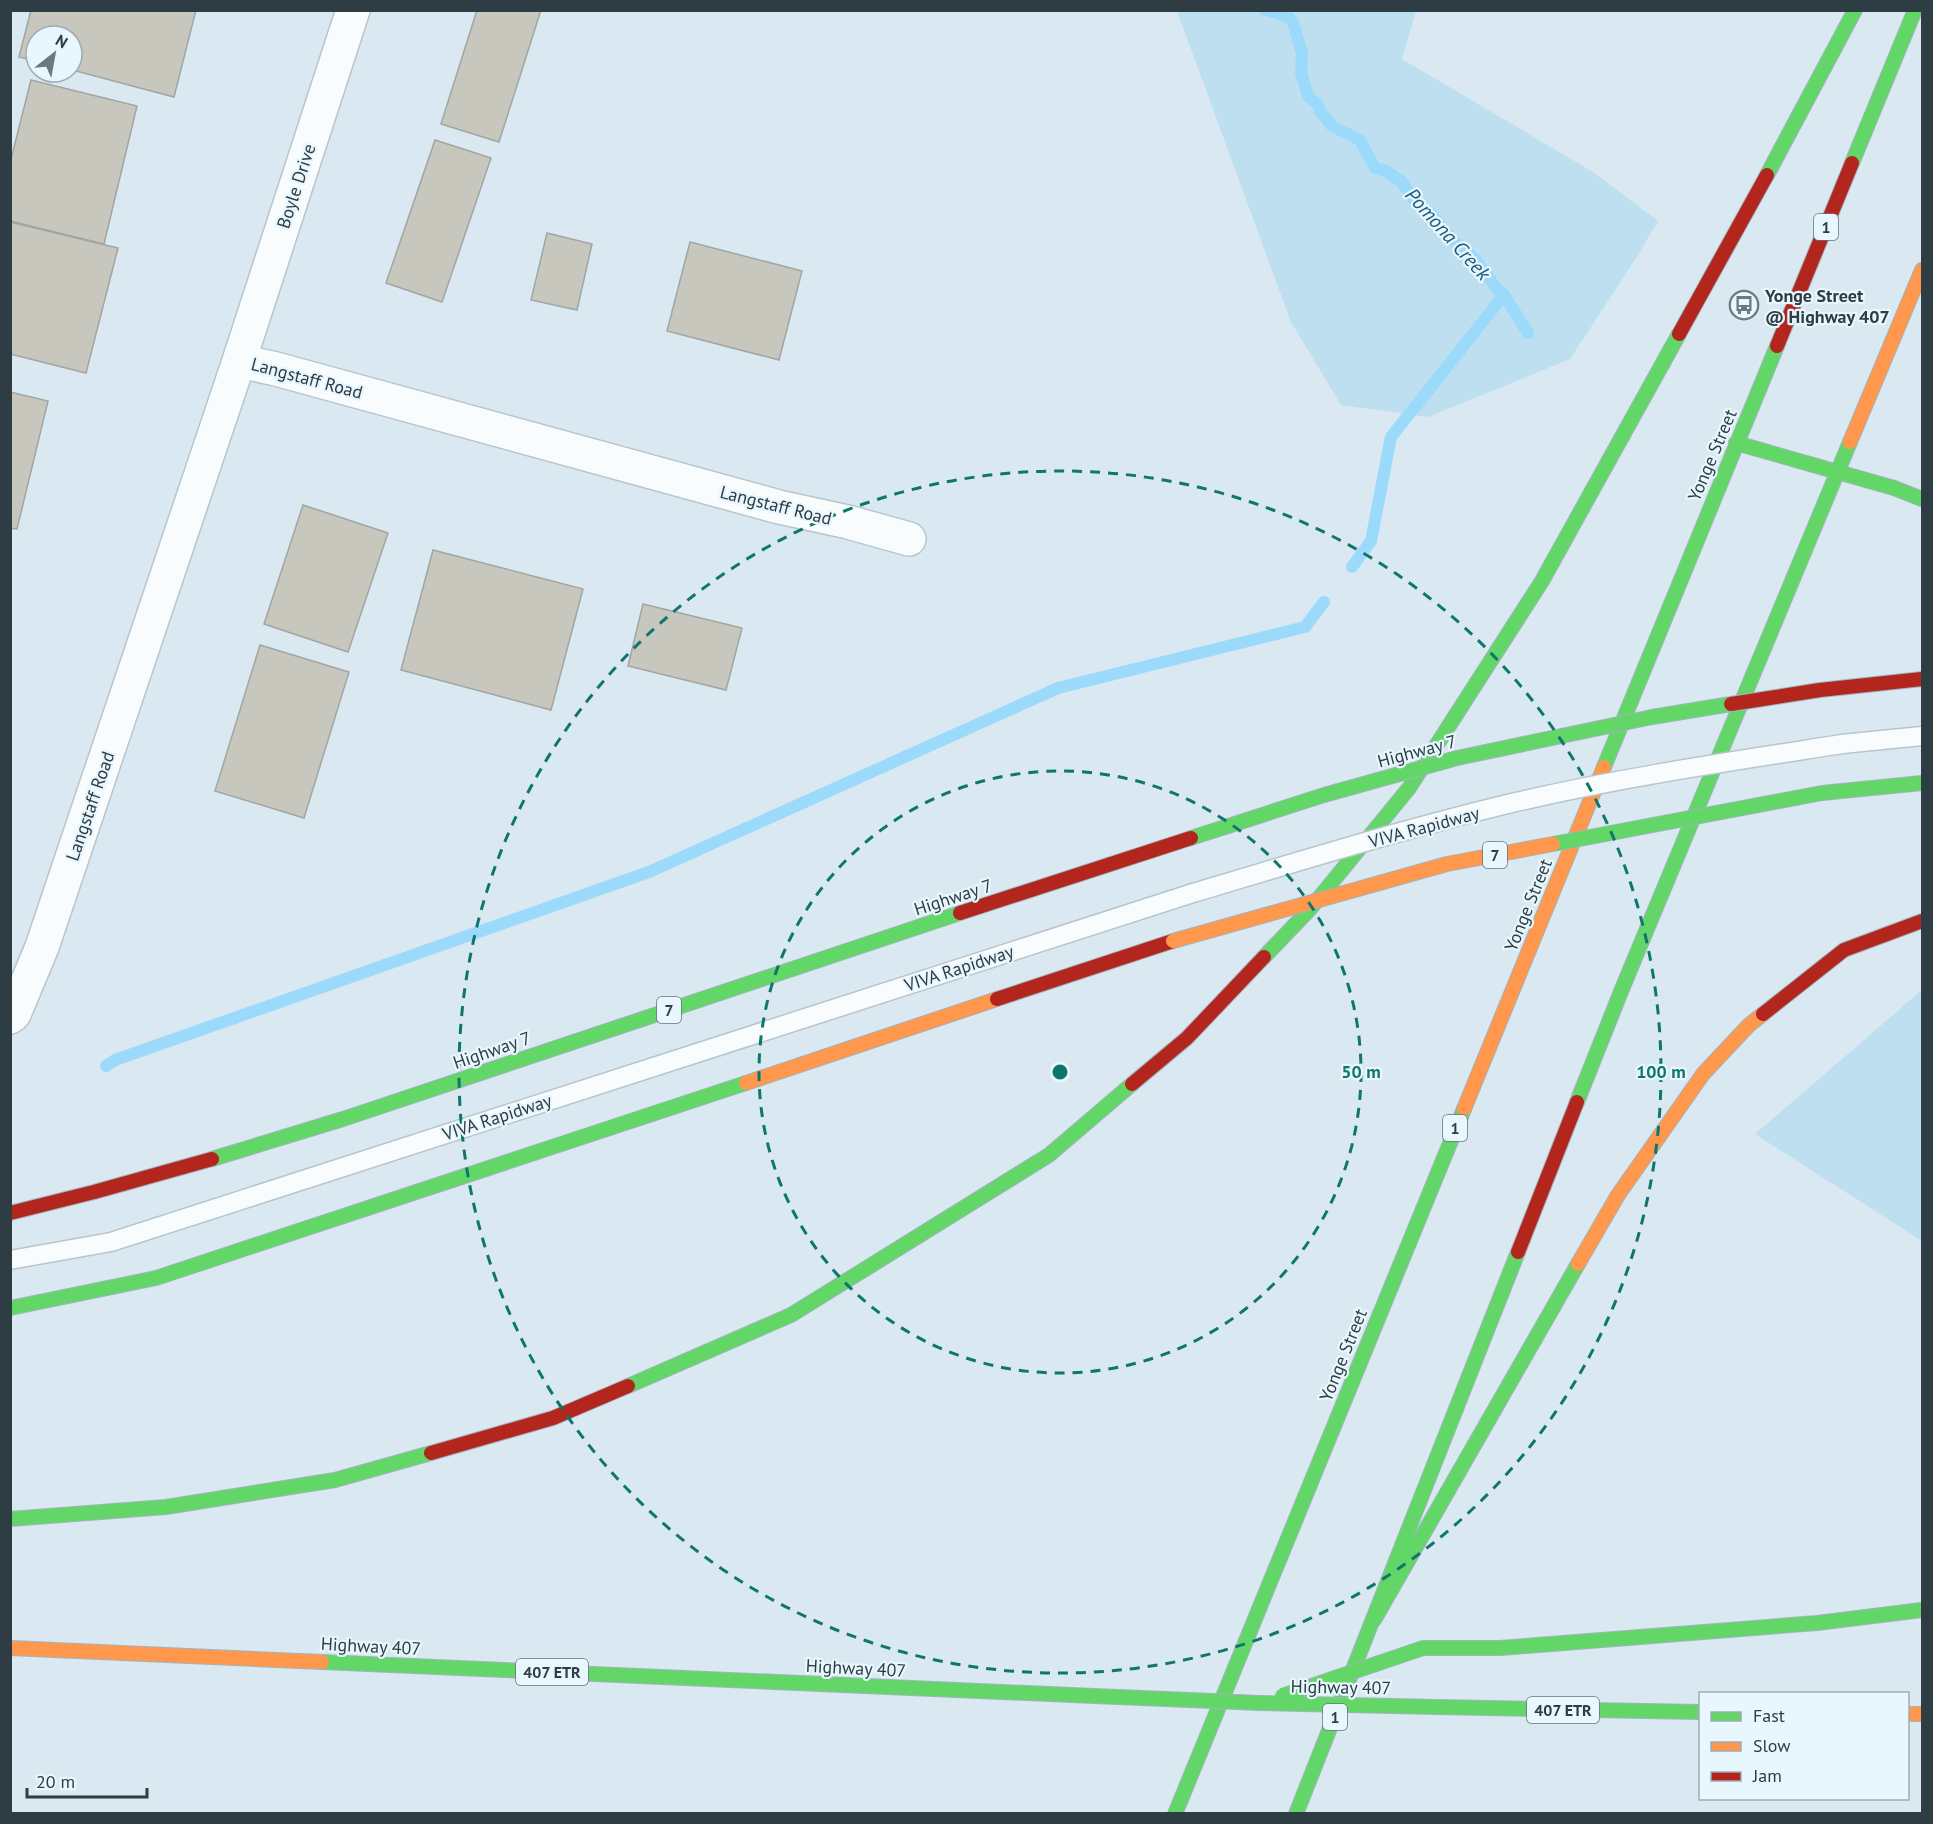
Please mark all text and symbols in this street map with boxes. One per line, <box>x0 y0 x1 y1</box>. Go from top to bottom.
north arrow <box>24 24 84 84</box>
text: N <box>52 30 71 52</box>
street label: Boyle Drive <box>271 141 321 231</box>
water label: Pomona Creek <box>1400 182 1497 286</box>
road number: 1 <box>1814 214 1838 240</box>
place label: Yonge Street @ Highway 407 <box>1764 284 1890 328</box>
bus stop icon: Yonge Street @ Highway 407 <box>1728 289 1760 321</box>
street label: Langstaff Road <box>249 352 365 404</box>
street label: Yonge Street <box>1682 406 1742 504</box>
street label: Langstaff Road <box>718 480 834 530</box>
street label: Highway 7 <box>1375 729 1459 773</box>
street label: Langstaff Road <box>61 748 119 864</box>
street label: VIVA Rapidway <box>1365 801 1482 853</box>
road number: 7 <box>1483 842 1507 868</box>
street label: Yonge Street <box>1499 855 1557 955</box>
street label: Highway 7 <box>911 874 995 920</box>
street label: VIVA Rapidway <box>900 939 1017 997</box>
road number: 7 <box>657 997 681 1023</box>
street label: Highway 7 <box>450 1026 534 1074</box>
text: 50 m <box>1341 1060 1381 1083</box>
text: 100 m <box>1636 1060 1686 1083</box>
centre of rings <box>1050 1062 1070 1082</box>
street label: VIVA Rapidway <box>438 1088 555 1146</box>
road number: 1 <box>1443 1115 1467 1141</box>
street label: Yonge Street <box>1314 1305 1372 1405</box>
street label: Highway 407 <box>320 1632 422 1660</box>
street label: Highway 407 <box>805 1654 907 1682</box>
road number: 407 ETR <box>516 1659 588 1685</box>
street label: Highway 407 <box>1291 1675 1391 1699</box>
legend <box>1699 1692 1909 1800</box>
road number: 407 ETR <box>1527 1697 1599 1723</box>
road number: 1 <box>1323 1704 1347 1730</box>
text: Fast <box>1753 1704 1785 1727</box>
text: Slow <box>1753 1734 1791 1757</box>
scale bar <box>27 1761 147 1799</box>
text: Jam <box>1752 1764 1782 1787</box>
text: 20 m <box>36 1770 75 1793</box>

